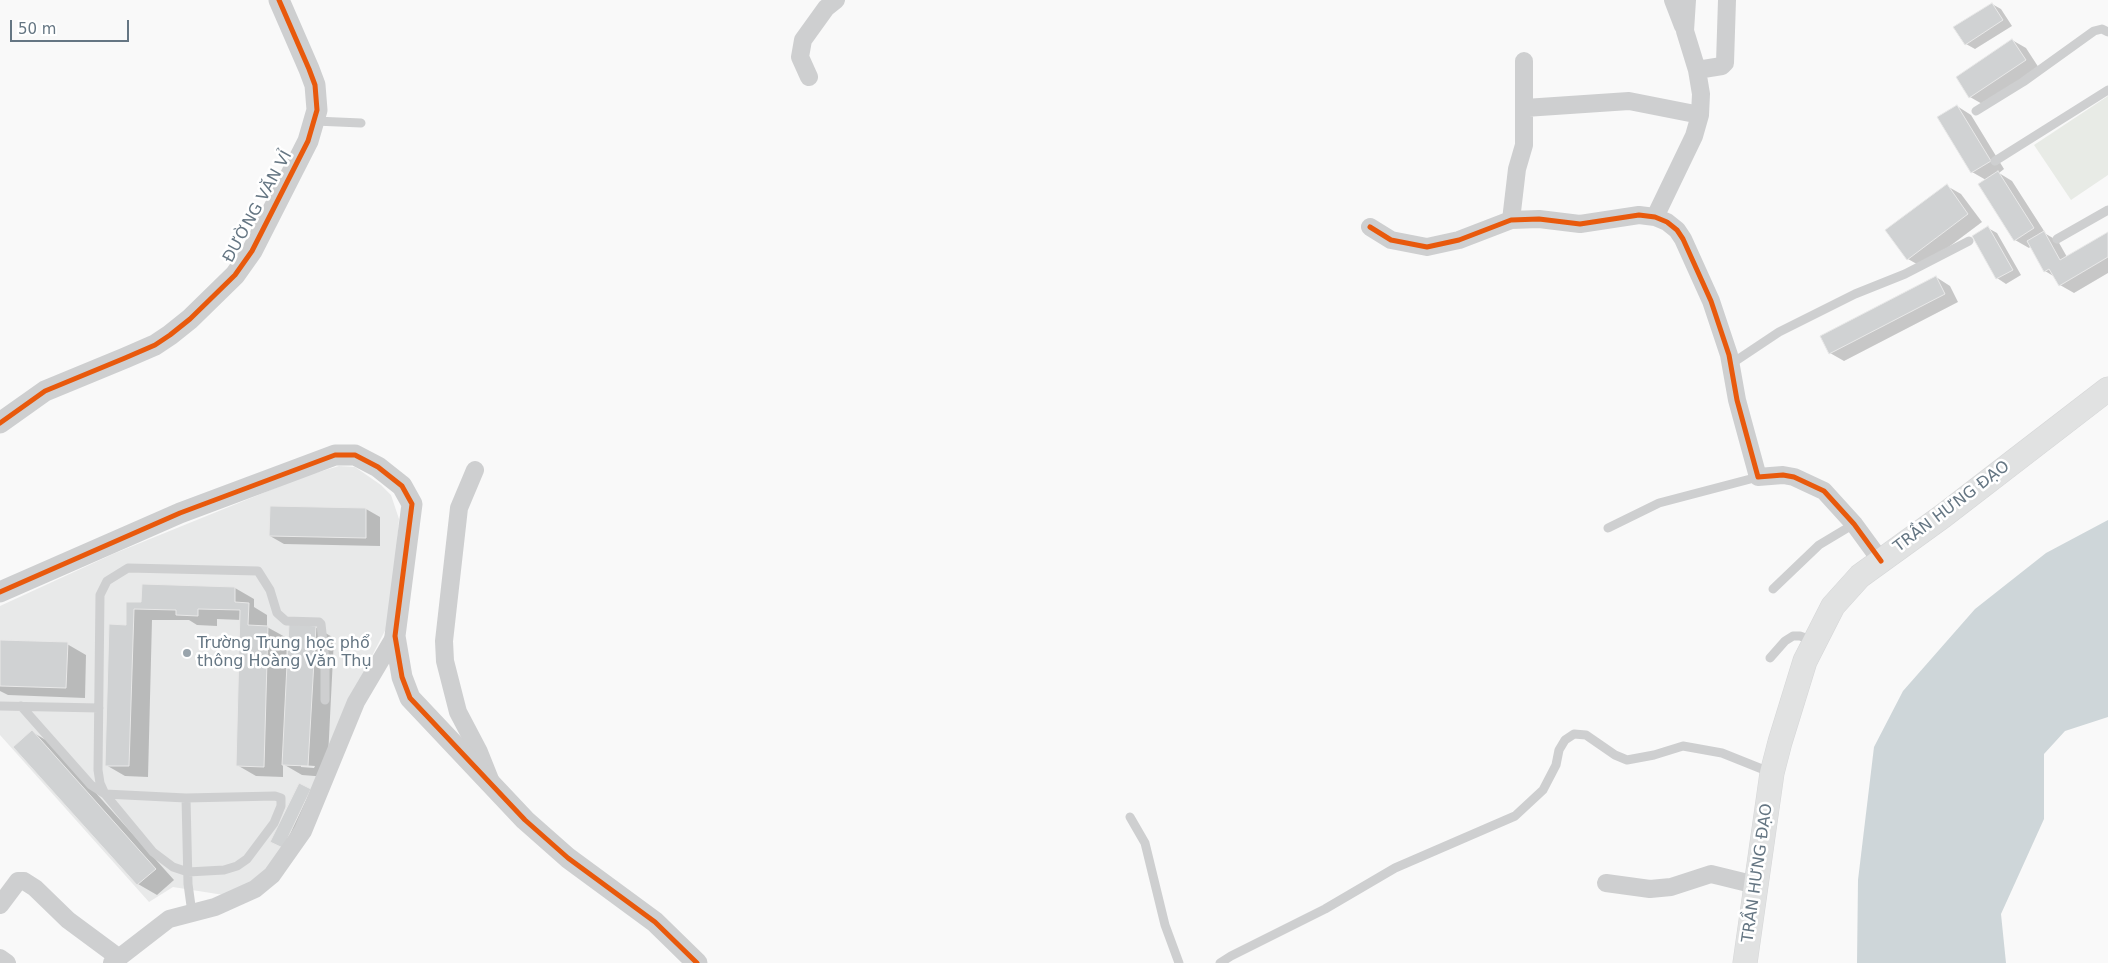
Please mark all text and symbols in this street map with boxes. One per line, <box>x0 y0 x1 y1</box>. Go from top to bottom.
scale bar <box>12 10 131 42</box>
text: 50 m <box>18 20 56 38</box>
street label: ĐƯỜNG VĂN VỈ <box>219 148 297 266</box>
street label: TRẦN HƯNG ĐẠO <box>1890 457 2014 557</box>
place label: Trường Trung học phổ thông Hoàng Văn Thụ <box>197 634 372 672</box>
marker: Trường Trung học phổ thông Hoàng Văn Thụ <box>181 647 193 659</box>
street label: TRẦN HƯNG ĐẠO <box>1739 802 1777 944</box>

